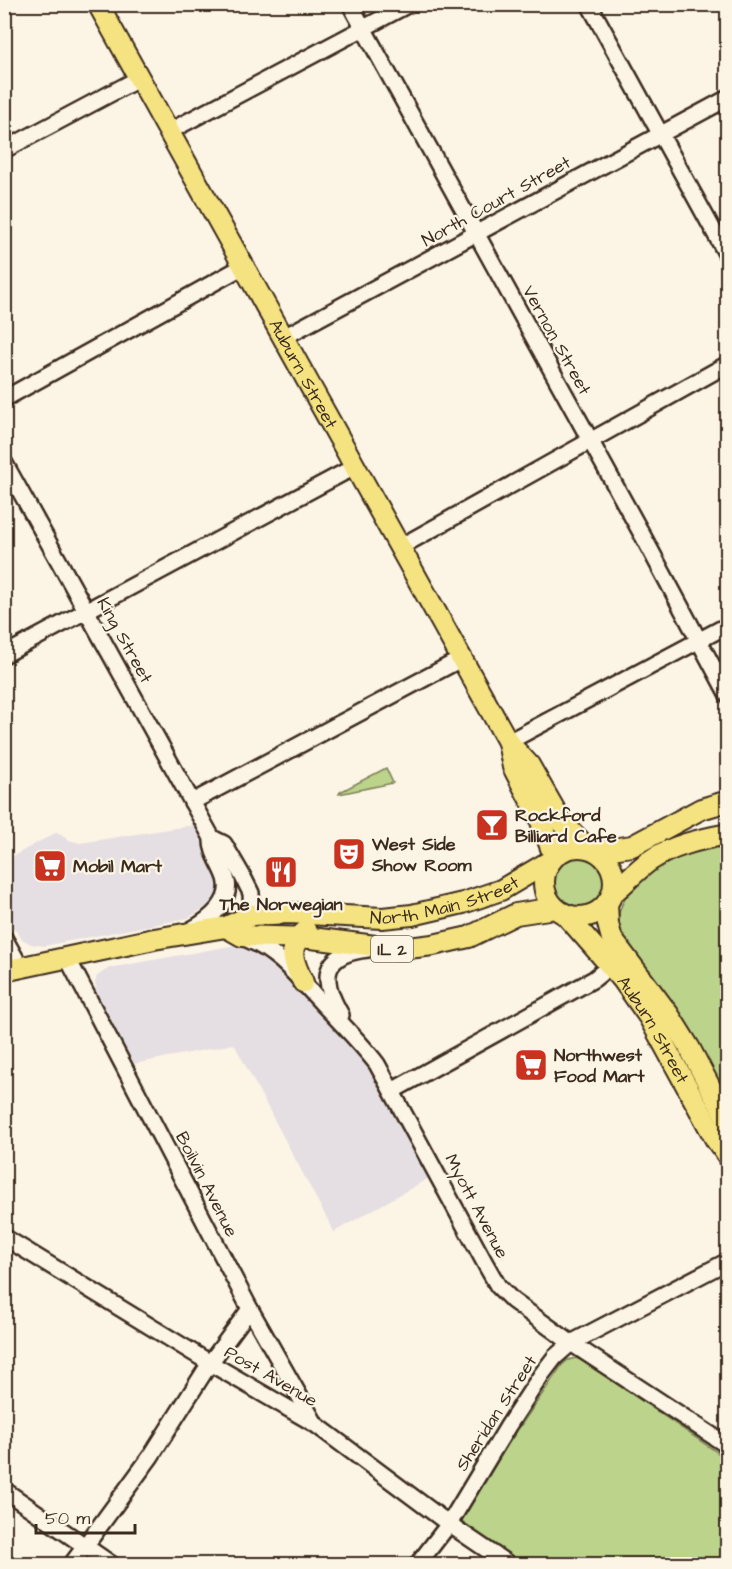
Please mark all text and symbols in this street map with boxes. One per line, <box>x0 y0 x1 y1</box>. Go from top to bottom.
street label: North Court Street <box>417 150 576 253</box>
street label: Vernon Street <box>516 281 597 400</box>
street label: Auburn Street <box>263 315 344 434</box>
street label: King Street <box>90 593 159 689</box>
place label: Rockford Billiard Cafe <box>515 803 617 849</box>
bar icon: Rockford Billiard Cafe <box>474 807 510 843</box>
place label: West Side Show Room <box>371 832 472 878</box>
theatre icon: West Side Show Room <box>331 836 367 872</box>
supermarket icon: Mobil Mart <box>32 848 68 884</box>
place label: Mobil Mart <box>73 854 163 879</box>
restaurant icon: The Norwegian <box>263 854 299 890</box>
street label: North Main Street <box>369 870 524 931</box>
place label: The Norwegian <box>219 892 342 918</box>
road number: IL 2 <box>371 936 413 962</box>
street label: Auburn Street <box>611 971 695 1089</box>
place label: Northwest Food Mart <box>554 1043 645 1089</box>
supermarket icon: Northwest Food Mart <box>513 1047 549 1083</box>
street label: Boilvin Avenue <box>169 1127 244 1241</box>
street label: Myott Avenue <box>438 1150 515 1264</box>
street label: Post Avenue <box>220 1340 322 1413</box>
street label: Sheridan Street <box>450 1350 544 1476</box>
scale bar <box>36 1497 135 1535</box>
text: 50 m <box>45 1506 90 1531</box>

